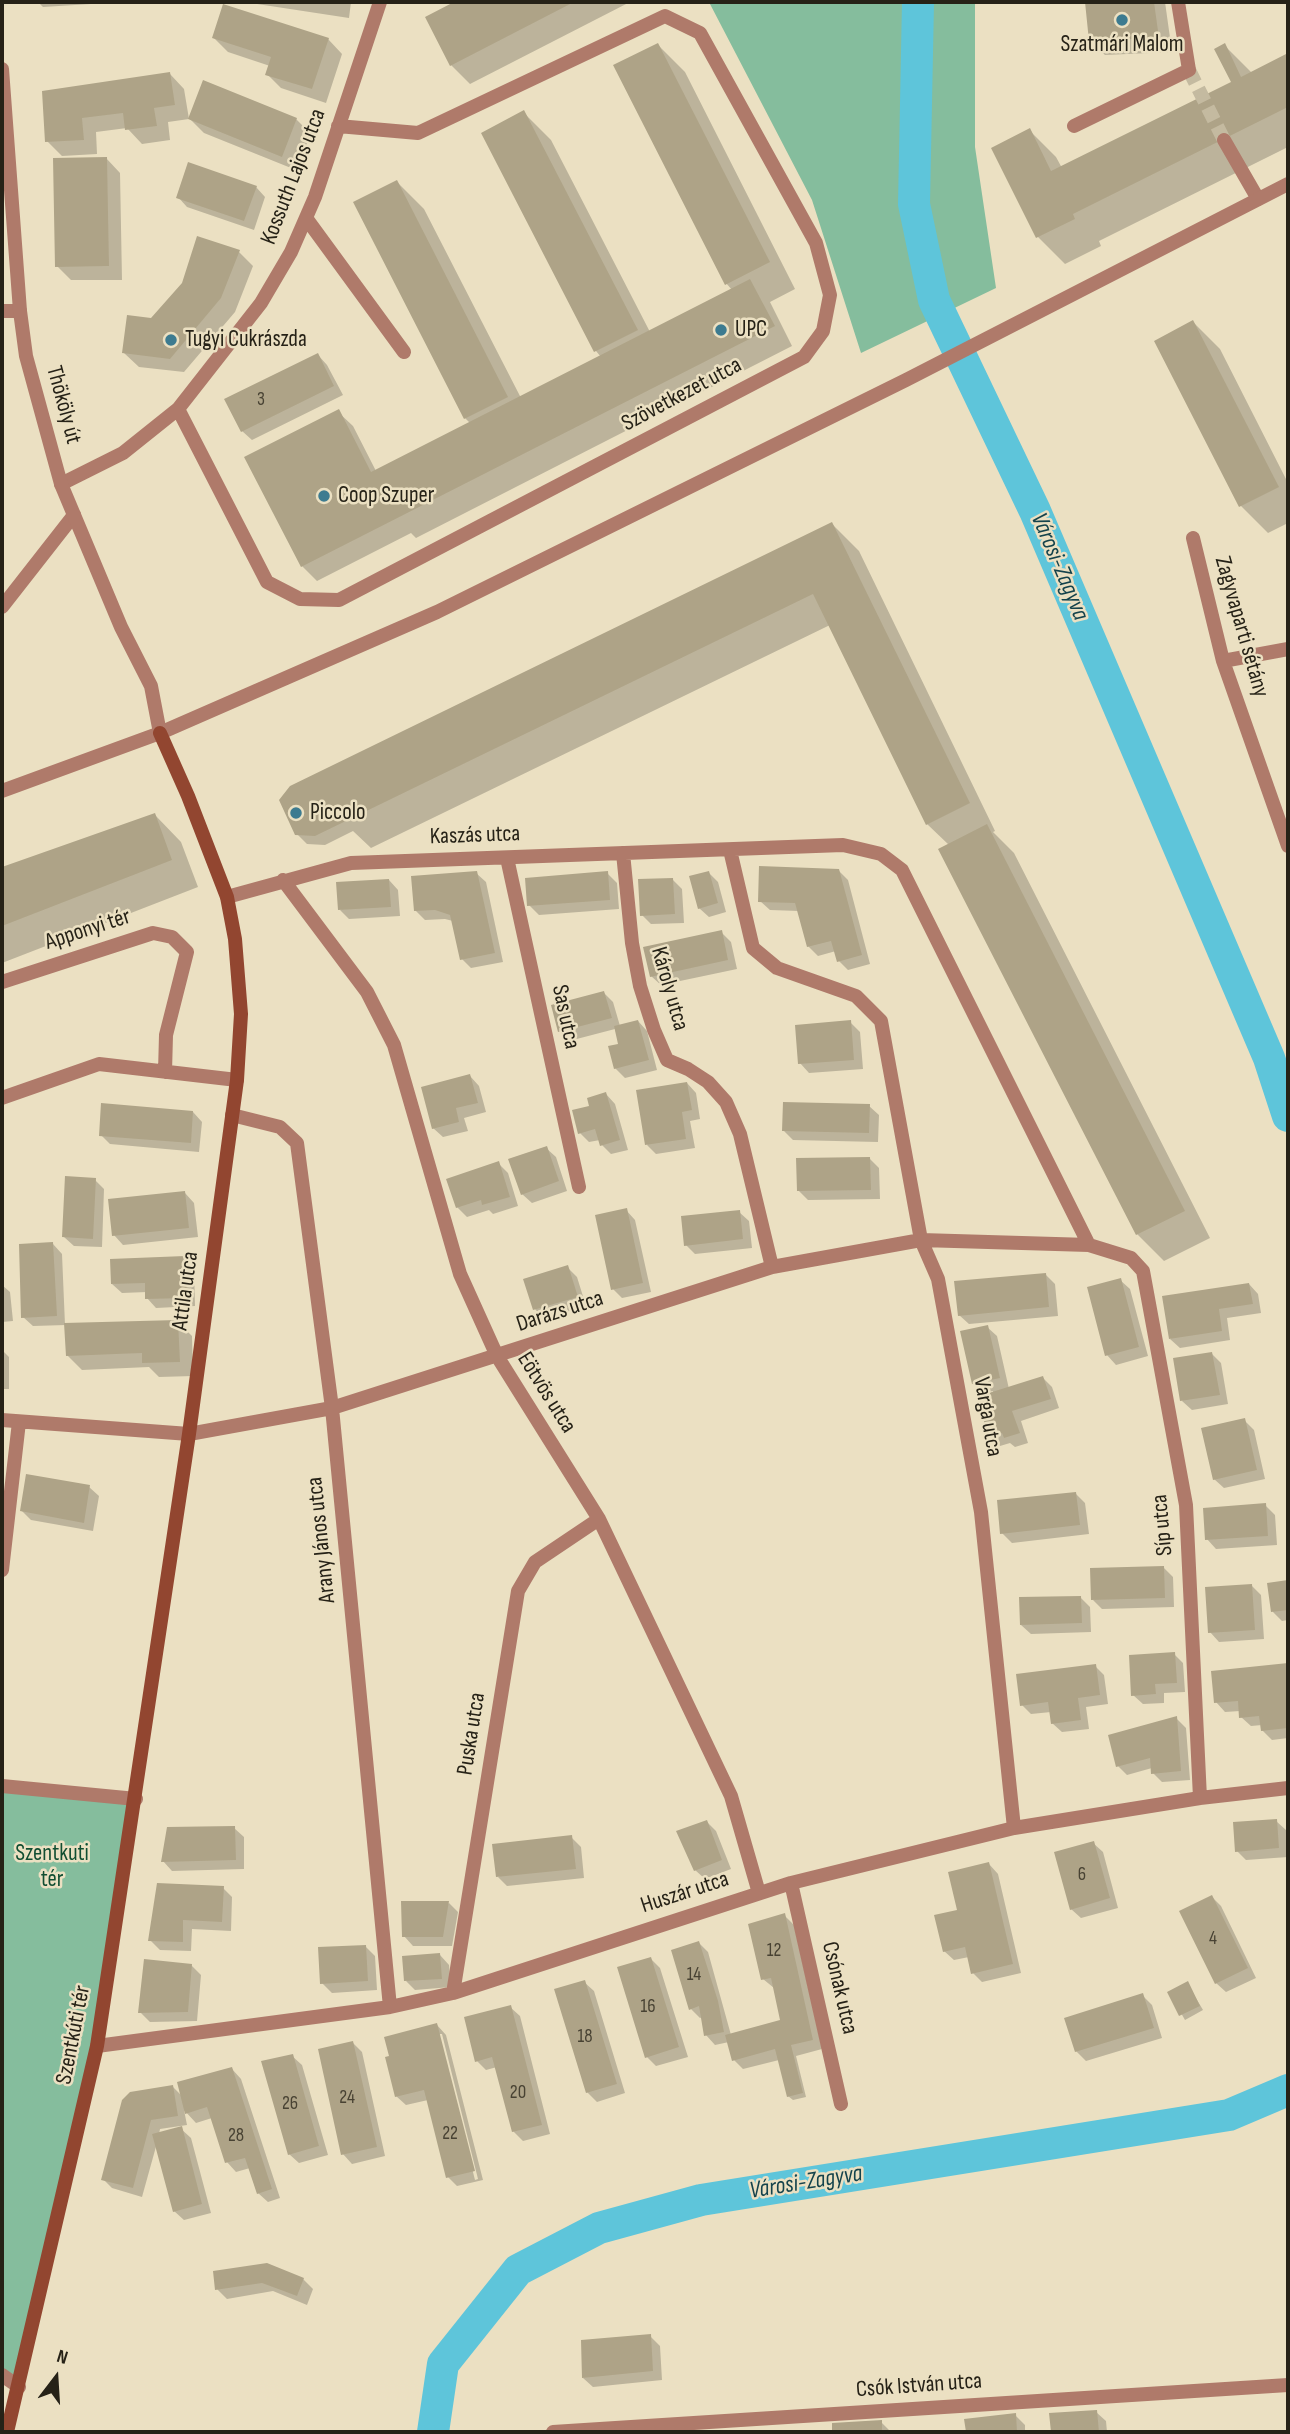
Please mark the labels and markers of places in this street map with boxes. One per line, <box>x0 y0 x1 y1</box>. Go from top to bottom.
marker: Szatmári Malom <box>1114 12 1130 28</box>
place label: Szatmári Malom <box>1060 31 1184 59</box>
place label: UPC <box>735 316 767 344</box>
marker: UPC <box>713 322 729 338</box>
place label: Tugyi Cukrászda <box>185 326 307 354</box>
marker: Tugyi Cukrászda <box>163 332 179 348</box>
place label: Coop Szuper <box>338 482 434 510</box>
marker: Coop Szuper <box>316 488 332 504</box>
place label: Piccolo <box>310 799 366 827</box>
marker: Piccolo <box>288 805 304 821</box>

